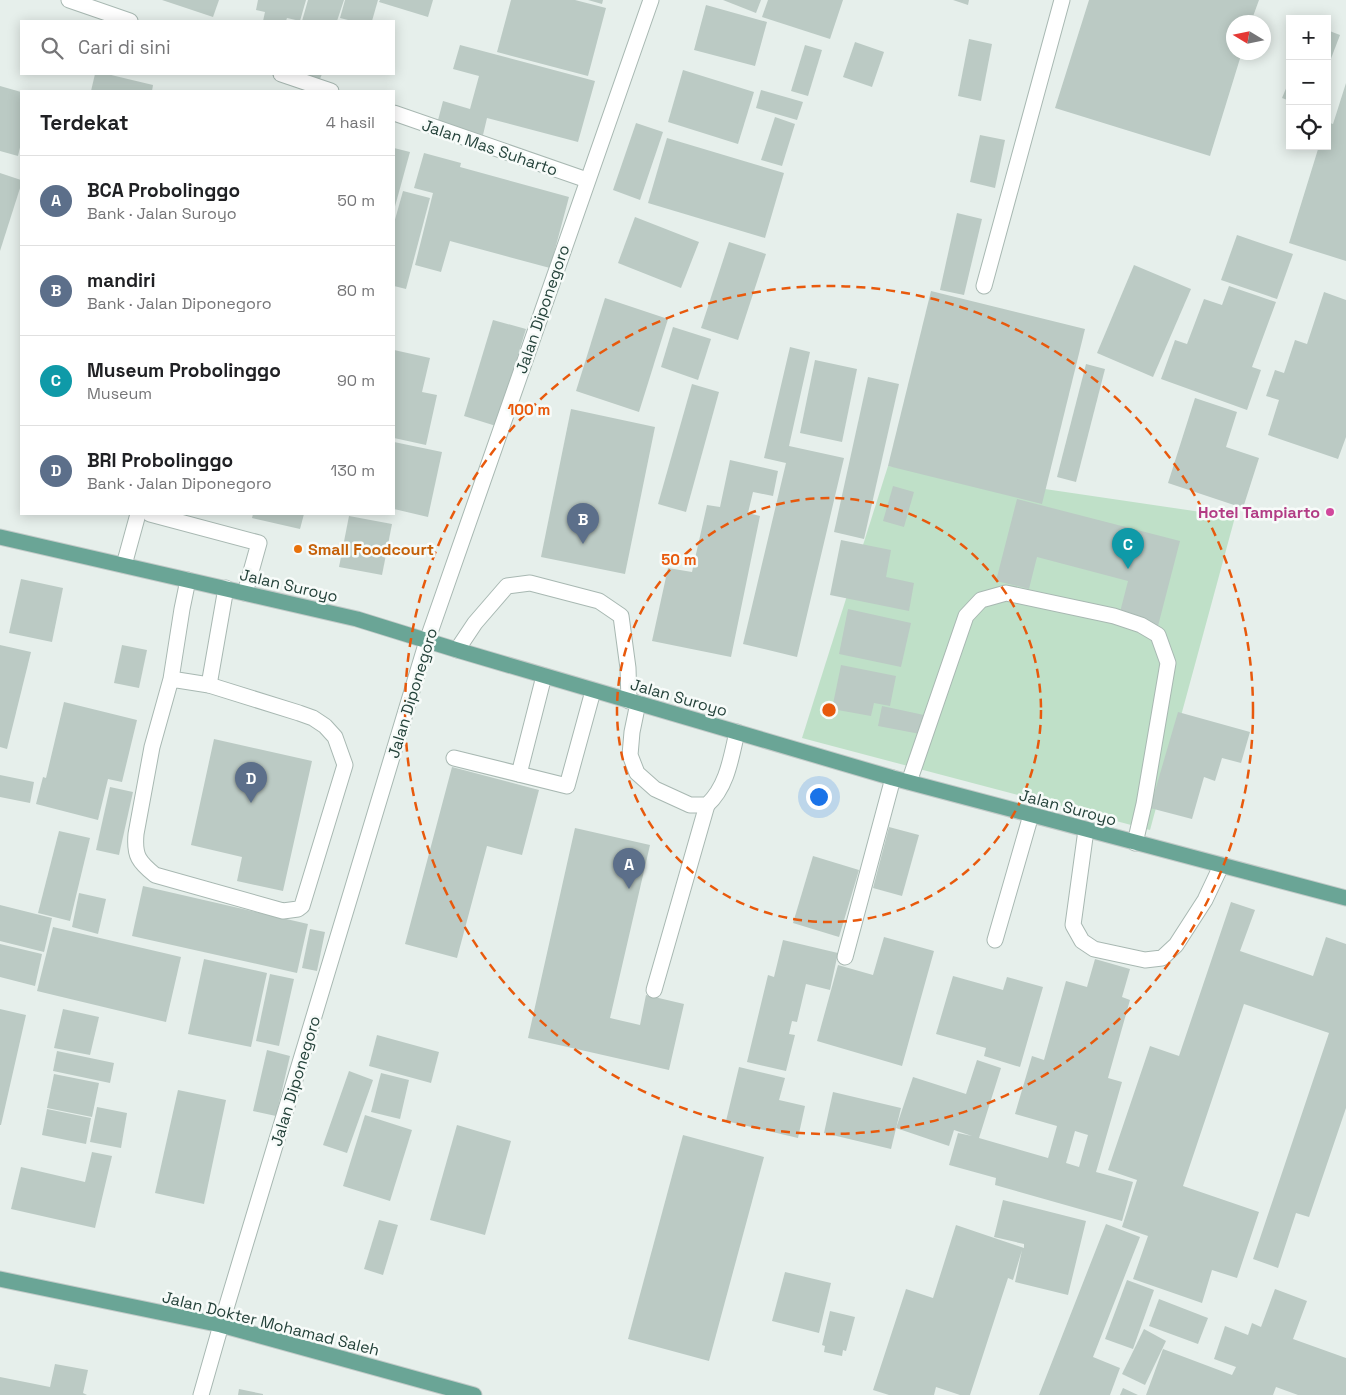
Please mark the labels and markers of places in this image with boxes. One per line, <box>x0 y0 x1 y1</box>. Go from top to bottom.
place label: Hotel Tampiarto <box>1198 502 1320 523</box>
pin: B <box>567 503 599 544</box>
marker: Hotel Tampiarto <box>1324 506 1336 518</box>
pin: C <box>1112 528 1144 569</box>
place label: Small Foodcourt <box>308 539 434 560</box>
marker: Small Foodcourt <box>292 543 304 555</box>
centre of rings <box>820 701 838 719</box>
pin: D <box>235 762 267 803</box>
pin: A <box>613 848 645 889</box>

